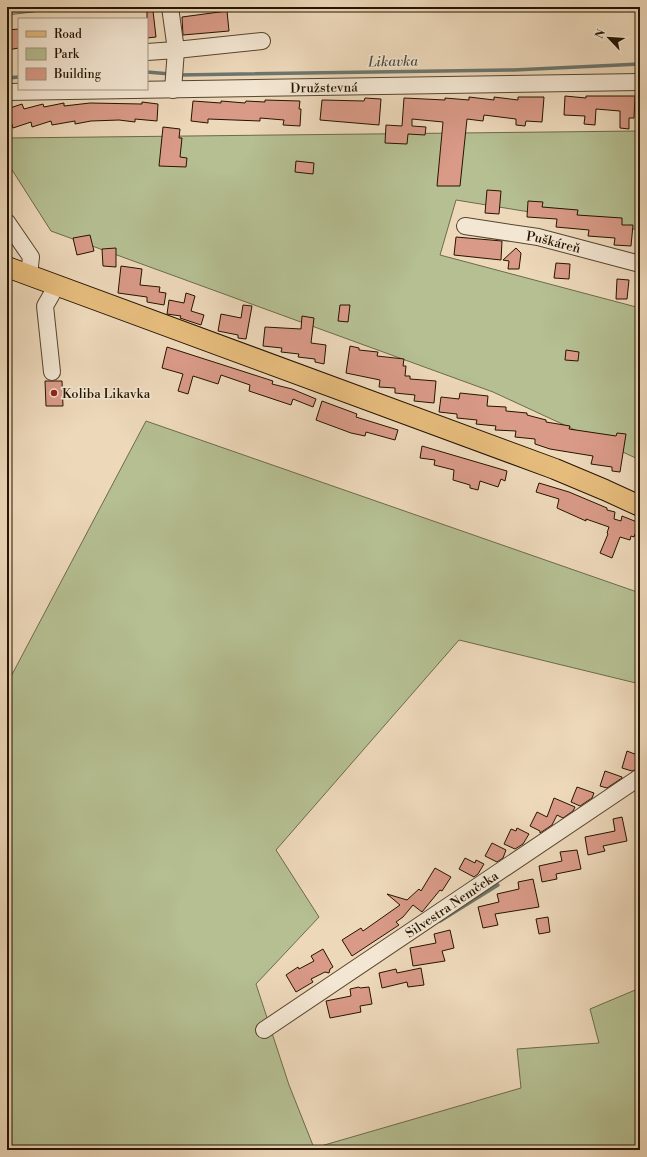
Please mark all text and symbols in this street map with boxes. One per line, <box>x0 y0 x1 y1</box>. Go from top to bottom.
legend <box>18 18 148 90</box>
north arrow <box>589 18 629 58</box>
text: Road <box>54 27 82 42</box>
text: N <box>593 27 609 41</box>
text: Park <box>54 47 80 62</box>
water label: Likavka <box>367 53 418 71</box>
text: Building <box>53 67 102 82</box>
street label: Družstevná <box>290 79 358 97</box>
street label: Puškáreň <box>525 228 583 257</box>
place label: Koliba Likavka <box>62 386 151 402</box>
marker: Koliba Likavka <box>49 388 59 398</box>
street label: Silvestra Nemčeka <box>403 868 502 942</box>

